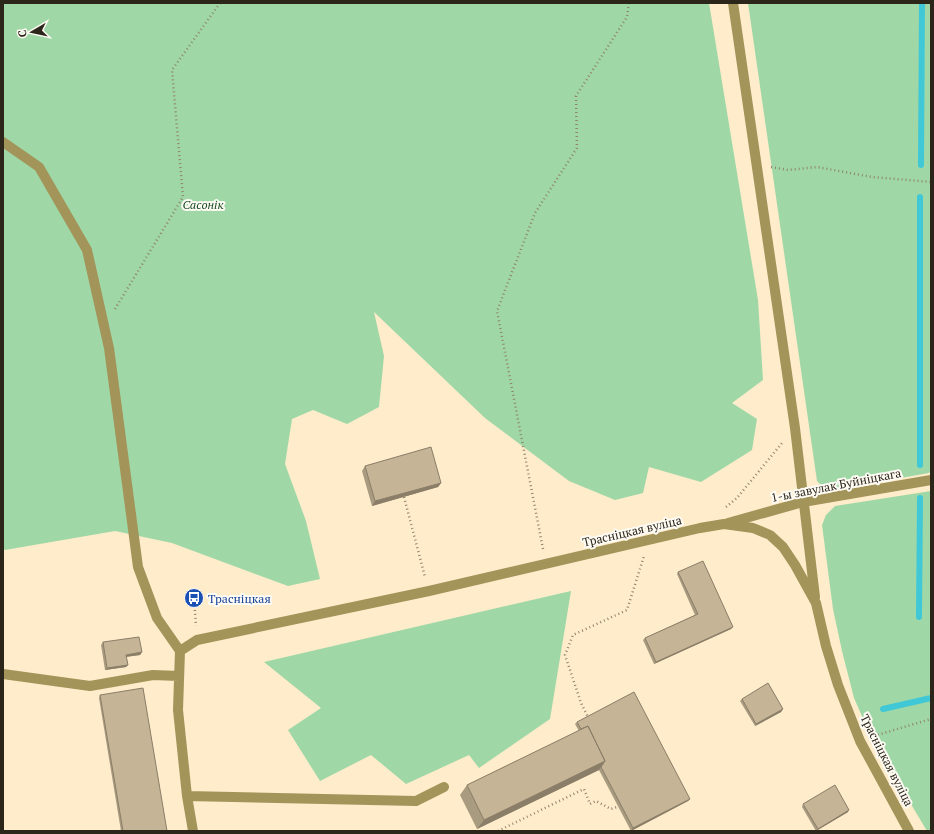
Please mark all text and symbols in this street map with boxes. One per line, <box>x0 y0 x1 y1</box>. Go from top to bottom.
north arrow <box>12 12 52 52</box>
text: С <box>15 29 30 38</box>
park label: Сасонік <box>182 197 224 212</box>
street label: 1-ы завулак Буйніцкага <box>770 465 902 505</box>
street label: Трасніцкая вуліца <box>581 512 683 550</box>
bus stop icon: Трасніцкая <box>183 587 205 609</box>
place label: Трасніцкая <box>208 591 271 606</box>
street label: Трасніцкая вуліца <box>857 711 917 809</box>

